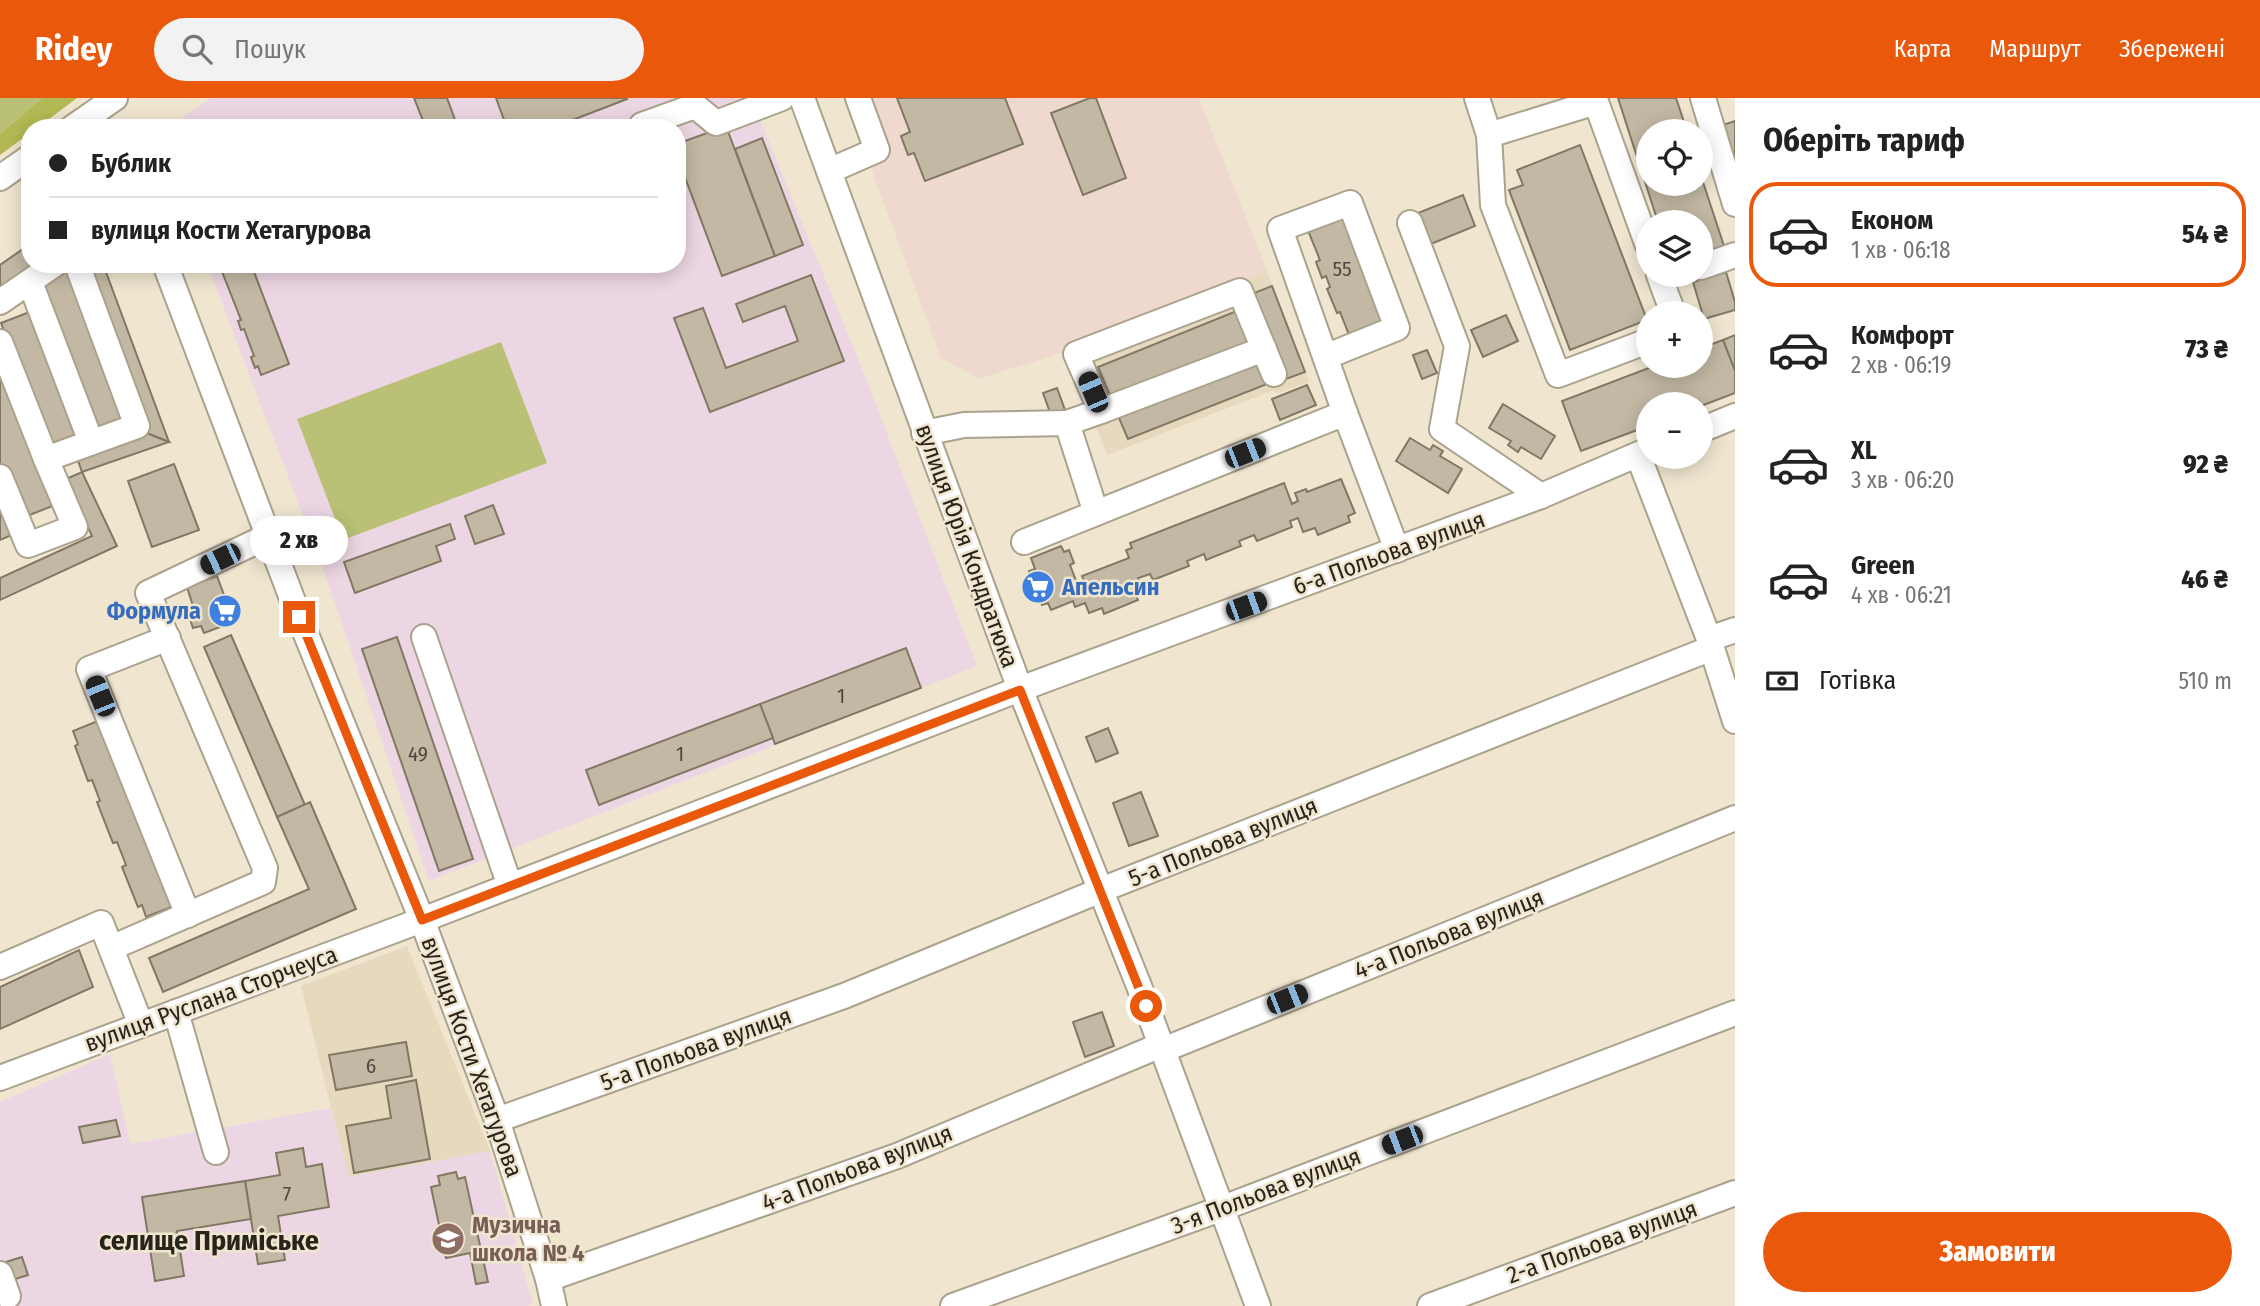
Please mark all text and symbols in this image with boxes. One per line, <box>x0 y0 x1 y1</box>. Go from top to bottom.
search box <box>154 18 644 81</box>
text: Ridey <box>35 29 112 69</box>
icon: search <box>178 30 216 68</box>
text: Пошук <box>234 34 306 65</box>
text: Карта <box>1894 35 1951 63</box>
text: Маршрут <box>1989 35 2081 63</box>
text: Збережені <box>2119 35 2225 63</box>
map controls <box>1636 119 1713 469</box>
button: locate <box>1636 119 1713 196</box>
text: Оберіть тариф <box>1763 121 1965 159</box>
text: Бублик <box>91 148 171 179</box>
icon: car <box>1767 203 1830 266</box>
text: Економ <box>1851 205 1933 236</box>
button: layers <box>1636 210 1713 287</box>
text: вулиця Кости Хетагурова <box>91 215 371 246</box>
text: 54 ₴ <box>2182 219 2228 250</box>
text: 1 хв · 06:18 <box>1851 236 1951 264</box>
house number: 55 <box>1332 256 1352 282</box>
button: + <box>1636 301 1713 378</box>
icon: car <box>1767 318 1830 381</box>
text: Комфорт <box>1851 320 1954 351</box>
text: 73 ₴ <box>2185 334 2228 365</box>
text: 2 хв · 06:19 <box>1851 351 1951 379</box>
car <box>1076 369 1111 415</box>
button: − <box>1636 392 1713 469</box>
street label: вулиця Юрія Кондратюка <box>910 421 1024 671</box>
icon: car <box>1767 433 1830 496</box>
car <box>1222 435 1269 471</box>
text: XL <box>1851 435 1877 466</box>
text: 92 ₴ <box>2183 449 2228 480</box>
text: 3 хв · 06:20 <box>1851 466 1955 494</box>
street label: 6-а Польова вулиця <box>1289 505 1489 601</box>
callout: 2 хв <box>250 516 348 564</box>
text: 2 хв <box>280 526 318 554</box>
car <box>197 540 244 578</box>
icon: car <box>1767 548 1830 611</box>
text: Green <box>1851 550 1915 581</box>
text: 46 ₴ <box>2181 564 2228 595</box>
supermarket icon: Апельсин <box>1019 568 1057 606</box>
place label: Апельсин <box>1061 573 1159 601</box>
text: 4 хв · 06:21 <box>1851 581 1952 609</box>
car <box>1223 589 1270 623</box>
supermarket icon: Формула <box>206 592 244 630</box>
place label: Формула <box>107 597 201 625</box>
route end <box>283 601 315 633</box>
icon: cash <box>1763 662 1801 700</box>
text: Готівка <box>1819 665 1896 696</box>
text: 510 m <box>2179 667 2232 695</box>
car <box>83 673 118 719</box>
house number: 1 <box>837 683 845 709</box>
house number: 49 <box>408 741 428 767</box>
house number: 1 <box>676 741 684 767</box>
street label: 5-а Польова вулиця <box>1125 791 1321 893</box>
street label: 4-а Польова вулиця <box>1350 883 1548 985</box>
street label: вулиця Кости Хетагурова <box>415 933 529 1181</box>
street label: вулиця Руслана Сторчеуса <box>81 940 341 1058</box>
car <box>1264 981 1311 1017</box>
route start <box>1130 990 1162 1022</box>
street label: 5-а Польова вулиця <box>597 1001 795 1097</box>
house number: 6 <box>366 1053 376 1079</box>
street label: 4-а Польова вулиця <box>758 1119 956 1217</box>
car <box>1379 1123 1426 1157</box>
street label: 3-я Польова вулиця <box>1167 1142 1365 1240</box>
house number: 7 <box>283 1181 291 1207</box>
street label: 2-а Польова вулиця <box>1503 1195 1701 1289</box>
place label: Музична школа № 4 <box>472 1211 584 1267</box>
button: Замовити <box>1763 1212 2232 1292</box>
school or university icon: Музична школа № 4 <box>429 1220 467 1258</box>
district label: селище Приміське <box>99 1224 319 1257</box>

